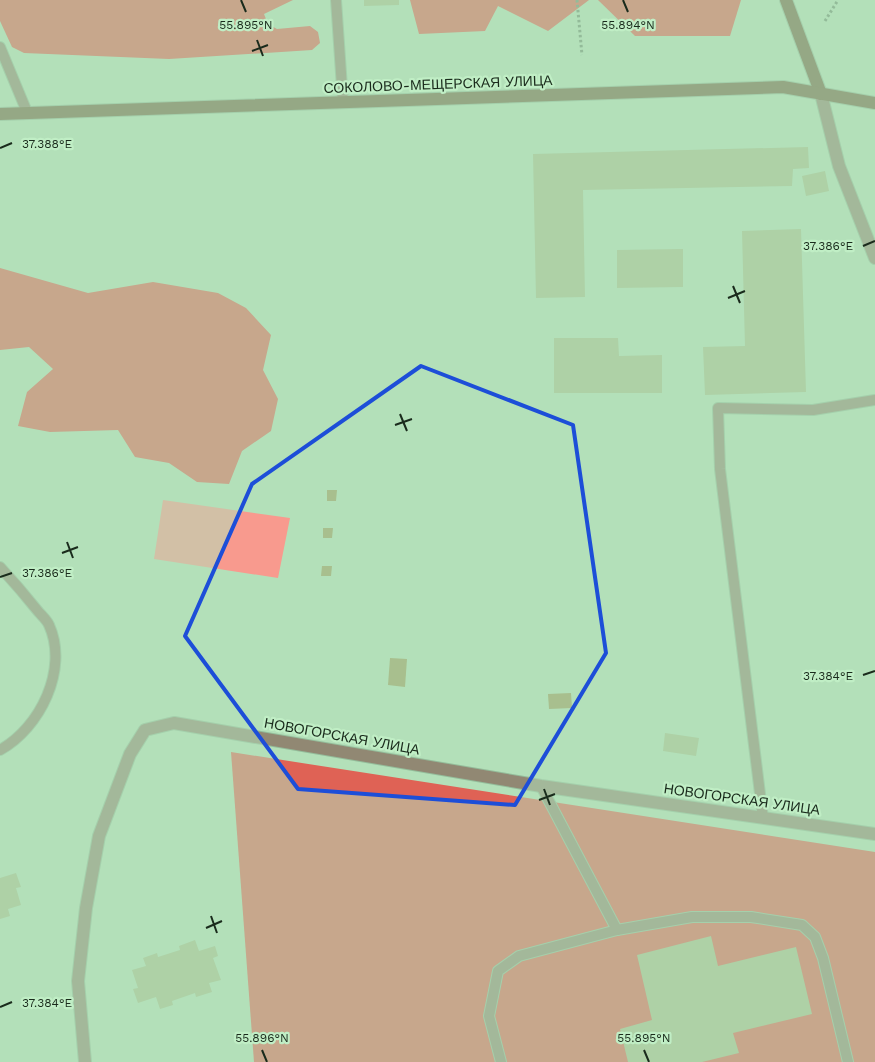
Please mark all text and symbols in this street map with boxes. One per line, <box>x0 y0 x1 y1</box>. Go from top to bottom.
text: 55.895°N <box>219 18 273 32</box>
text: 55.894°N <box>601 18 655 32</box>
street label: СОКОЛОВО-МЕЩЕРСКАЯ УЛИЦА <box>323 72 553 96</box>
text: 37.388°E <box>22 137 72 151</box>
text: 37.386°E <box>803 239 853 253</box>
text: 37.386°E <box>22 566 72 580</box>
text: 37.384°E <box>803 669 853 683</box>
street label: НОВОГОРСКАЯ УЛИЦА <box>263 714 422 758</box>
street label: НОВОГОРСКАЯ УЛИЦА <box>663 780 822 818</box>
text: 37.384°E <box>22 996 72 1010</box>
text: 55.896°N <box>235 1031 289 1045</box>
text: 55.895°N <box>617 1031 671 1045</box>

